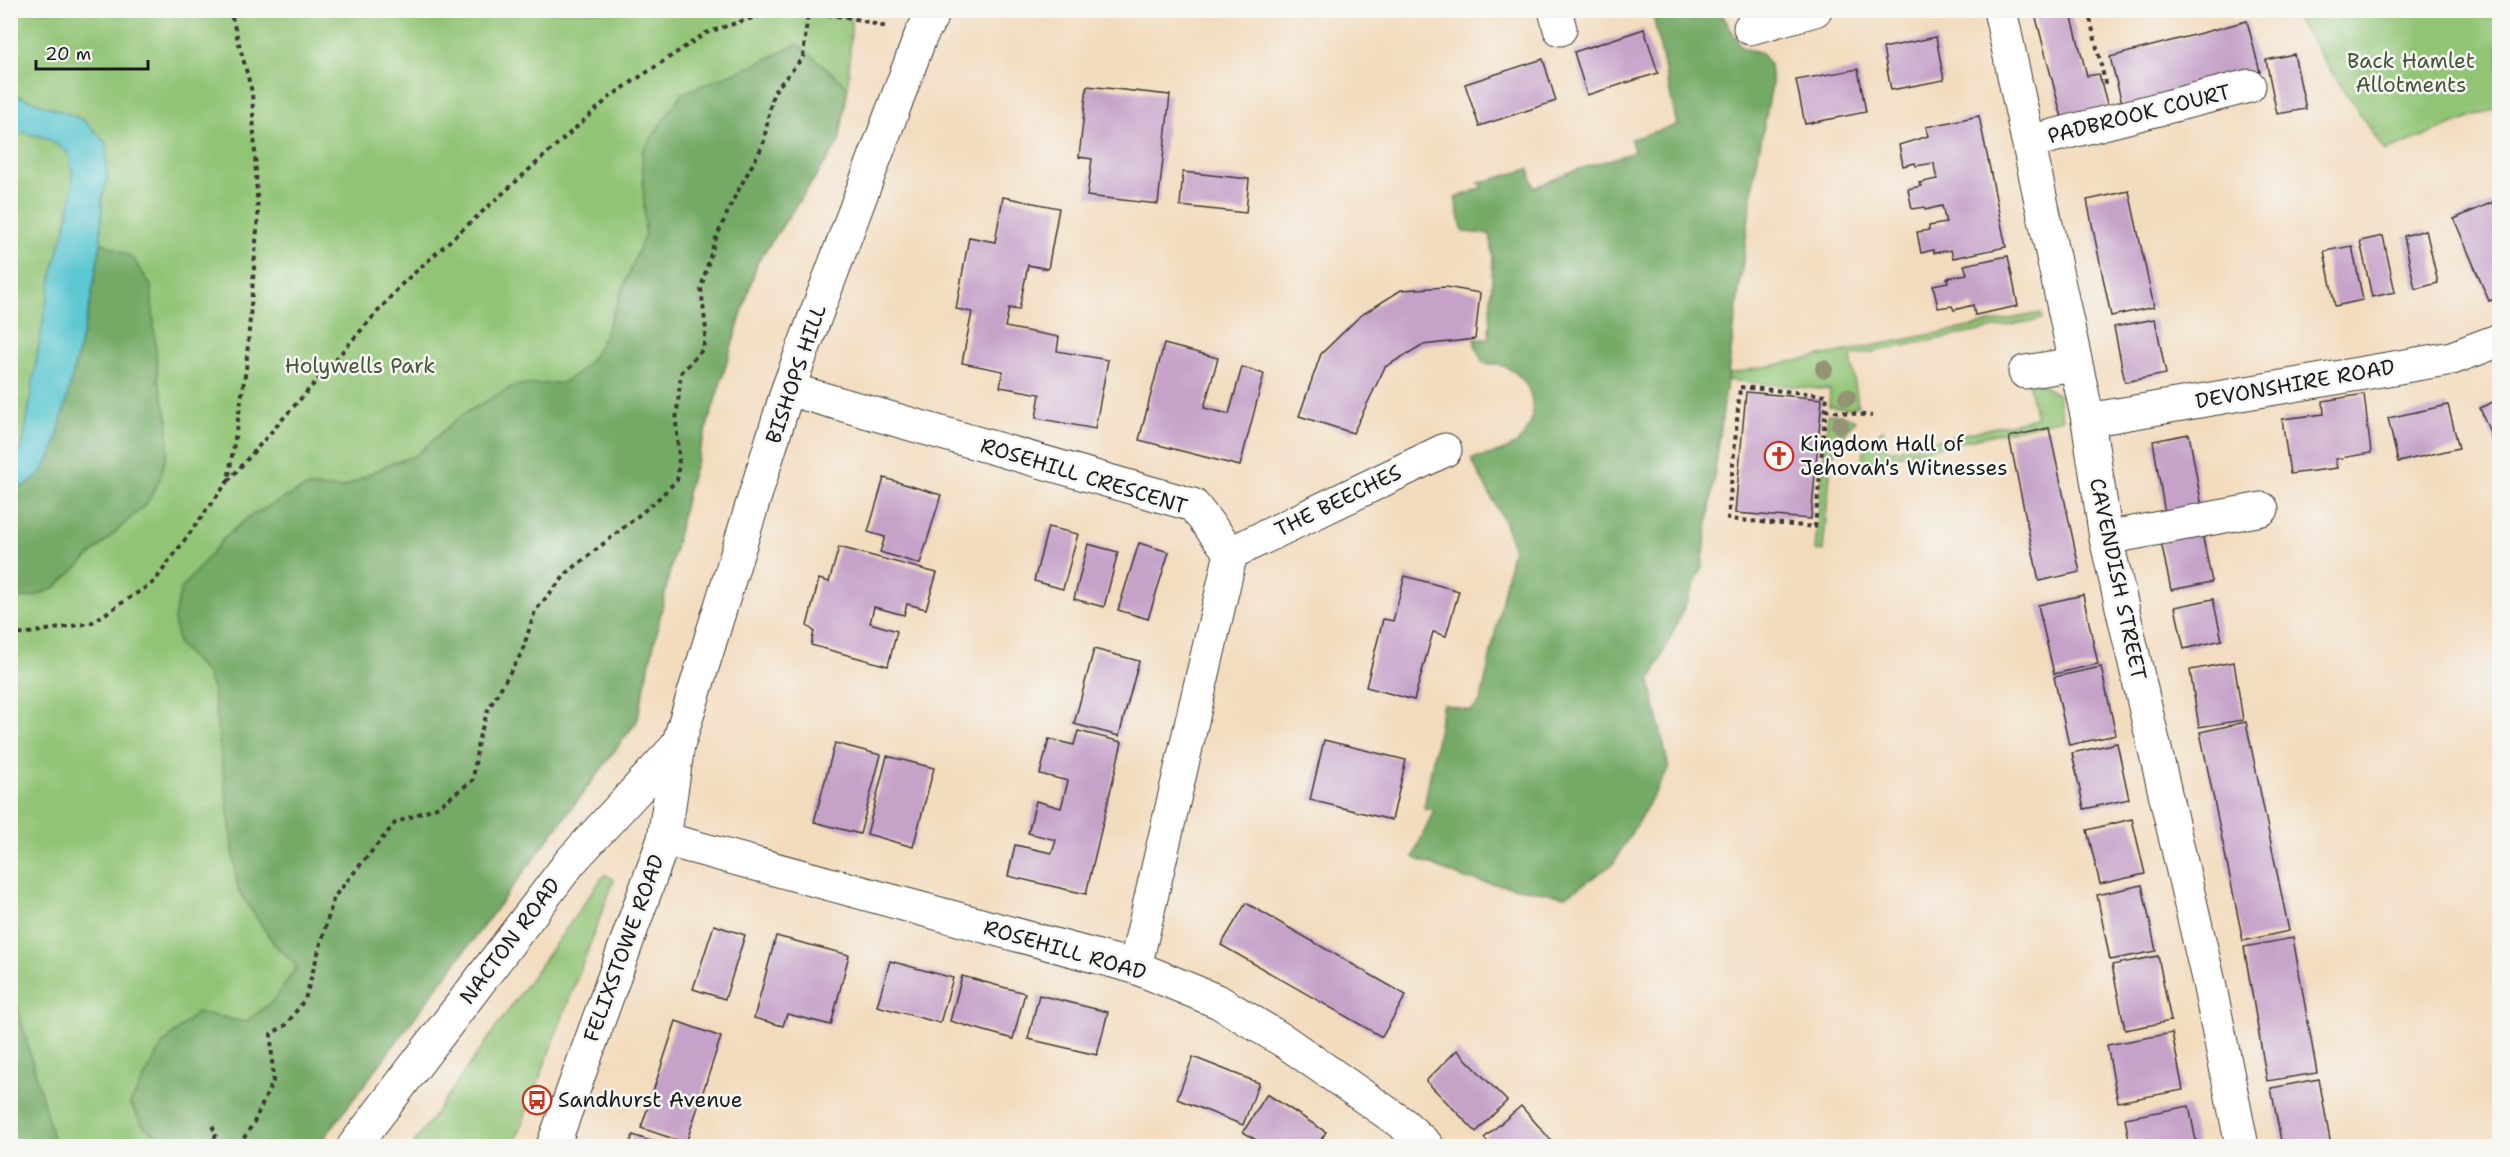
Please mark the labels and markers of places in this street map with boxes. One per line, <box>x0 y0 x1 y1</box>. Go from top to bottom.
place label: Kingdom Hall of Jehovah's Witnesses <box>1800 430 2008 482</box>
church icon: Kingdom Hall of Jehovah's Witnesses <box>1763 440 1795 472</box>
bus stop icon: Sandhurst Avenue <box>521 1084 553 1116</box>
place label: Sandhurst Avenue <box>558 1086 743 1114</box>

